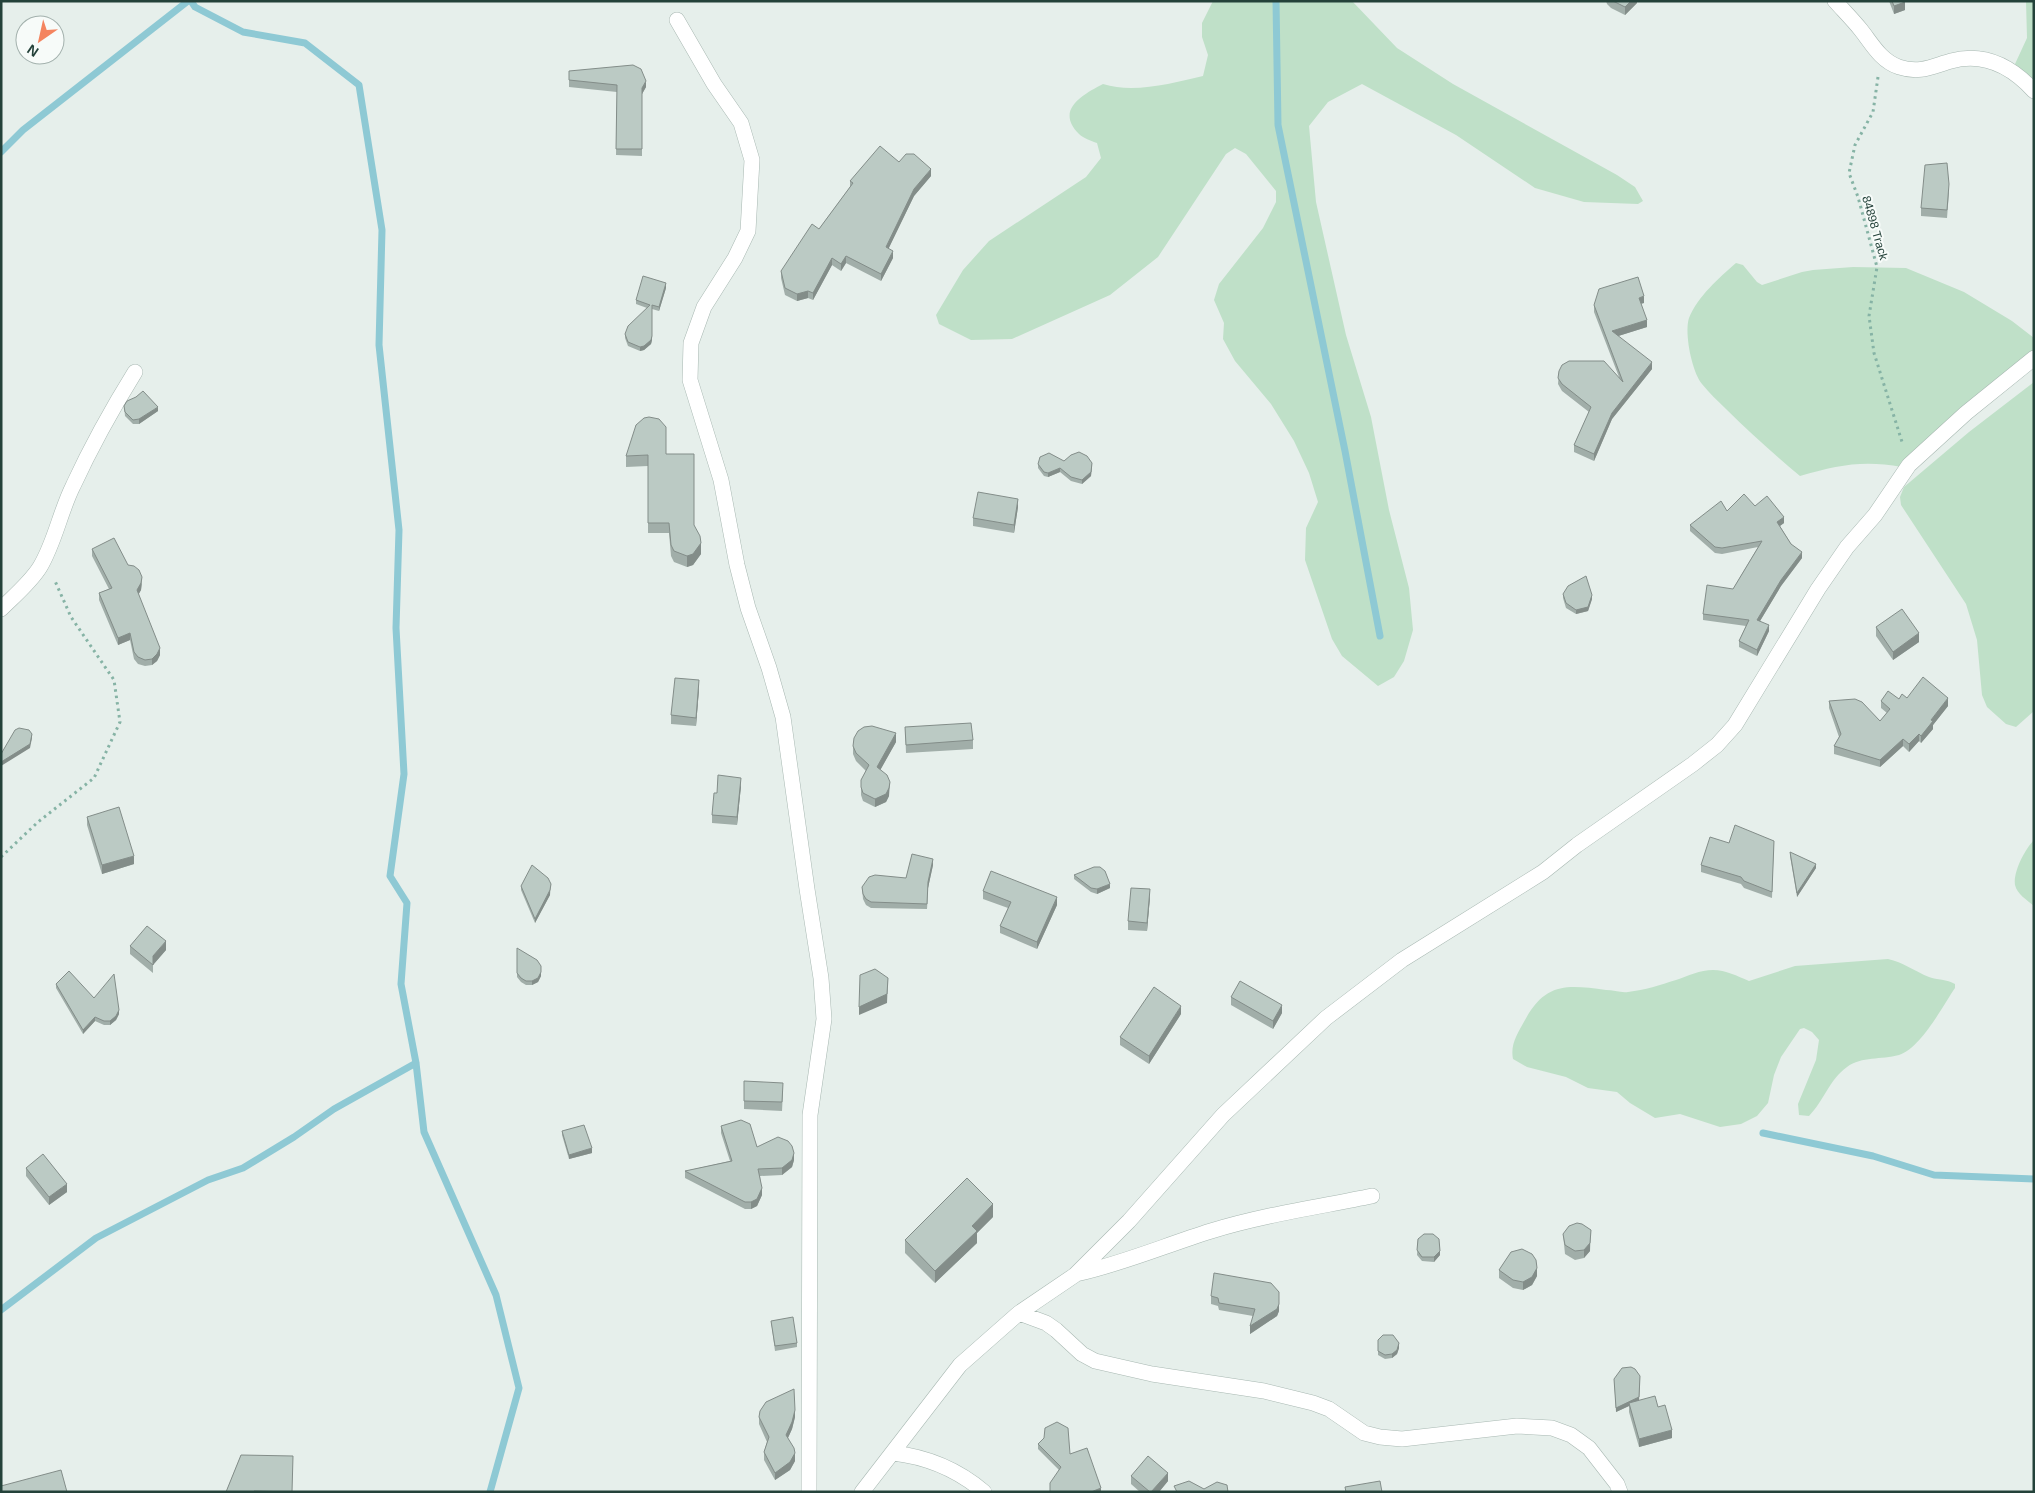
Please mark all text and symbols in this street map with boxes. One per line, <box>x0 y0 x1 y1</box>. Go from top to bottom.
north arrow <box>15 15 65 65</box>
text: N <box>24 41 41 60</box>
street label: 84898 Track <box>1859 194 1891 263</box>

